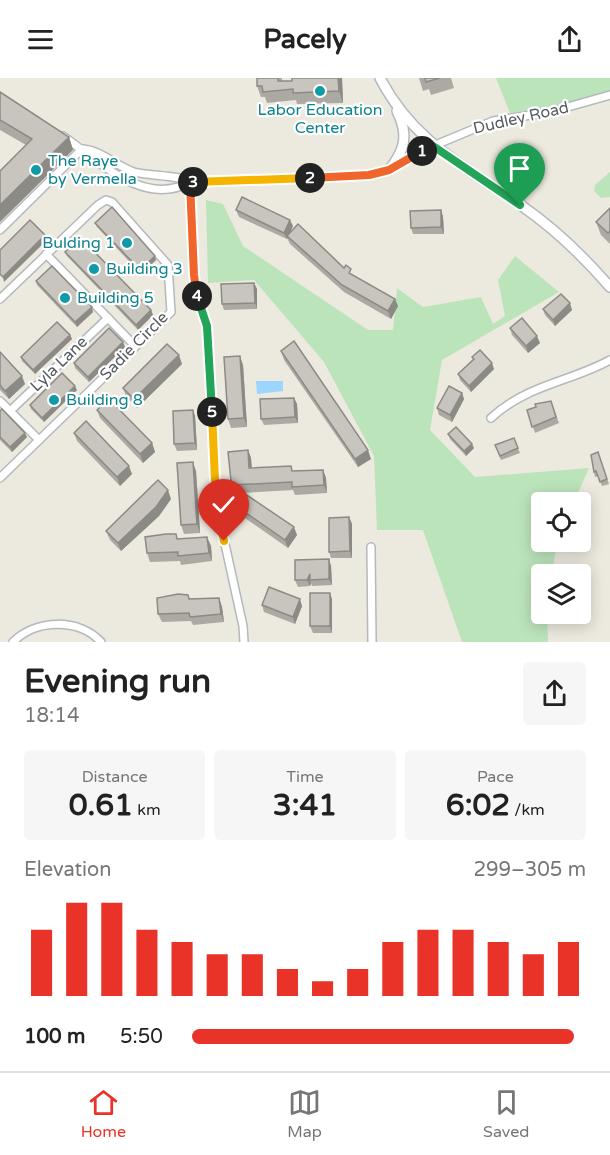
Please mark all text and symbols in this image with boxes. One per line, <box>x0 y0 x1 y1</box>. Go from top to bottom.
icon: menu <box>24 23 57 56</box>
text: Pacely <box>263 23 347 56</box>
icon: share <box>553 23 586 56</box>
marker: Labor Education Center <box>313 84 327 98</box>
street label: Dudley Road <box>471 97 571 139</box>
place label: Labor Education Center <box>257 100 383 138</box>
pin: 1 <box>407 136 437 166</box>
text: 1 <box>417 141 427 161</box>
pin <box>494 143 545 205</box>
place label: The Raye by Vermella <box>48 151 137 189</box>
icon: arrive <box>503 152 536 185</box>
marker: The Raye by Vermella <box>29 163 43 177</box>
pin: 2 <box>295 163 325 193</box>
pin: 3 <box>178 167 208 197</box>
text: 2 <box>305 168 315 188</box>
text: 3 <box>188 172 198 192</box>
place label: Bulding 1 <box>42 233 115 253</box>
marker: Bulding 1 <box>120 236 134 250</box>
place label: Building 3 <box>106 259 183 279</box>
marker: Building 3 <box>87 262 101 276</box>
pin: 4 <box>182 281 212 311</box>
text: 4 <box>192 286 202 306</box>
place label: Building 5 <box>77 288 154 308</box>
marker: Building 5 <box>58 291 72 305</box>
street label: Sadie Circle <box>96 308 172 384</box>
street label: Lyla Lane <box>26 332 92 396</box>
place label: Building 8 <box>66 390 143 410</box>
marker: Building 8 <box>47 393 61 407</box>
pin: 5 <box>197 397 227 427</box>
text: 5 <box>207 402 217 422</box>
pin <box>198 479 249 541</box>
icon: check <box>207 488 240 521</box>
map controls <box>531 492 591 624</box>
button: locate <box>531 492 591 552</box>
button: layers <box>531 564 591 624</box>
text: Evening run <box>24 662 211 701</box>
button: share <box>523 662 586 725</box>
text: 18:14 <box>24 704 79 728</box>
text: Distance <box>82 767 148 787</box>
text: Time <box>286 767 324 787</box>
text: Pace <box>477 767 514 787</box>
text: 0.61 <box>69 787 133 824</box>
text: 3:41 <box>273 787 337 824</box>
text: 6:02 <box>446 787 510 824</box>
text: km <box>133 800 161 820</box>
text: /km <box>510 800 545 820</box>
text: Elevation <box>24 858 111 882</box>
text: 299–305 m <box>473 858 586 882</box>
text: 100 m <box>24 1025 85 1049</box>
text: 5:50 <box>120 1025 163 1049</box>
tab: Home <box>81 1086 126 1142</box>
tab: Map <box>287 1086 322 1142</box>
tab: Saved <box>483 1086 529 1142</box>

